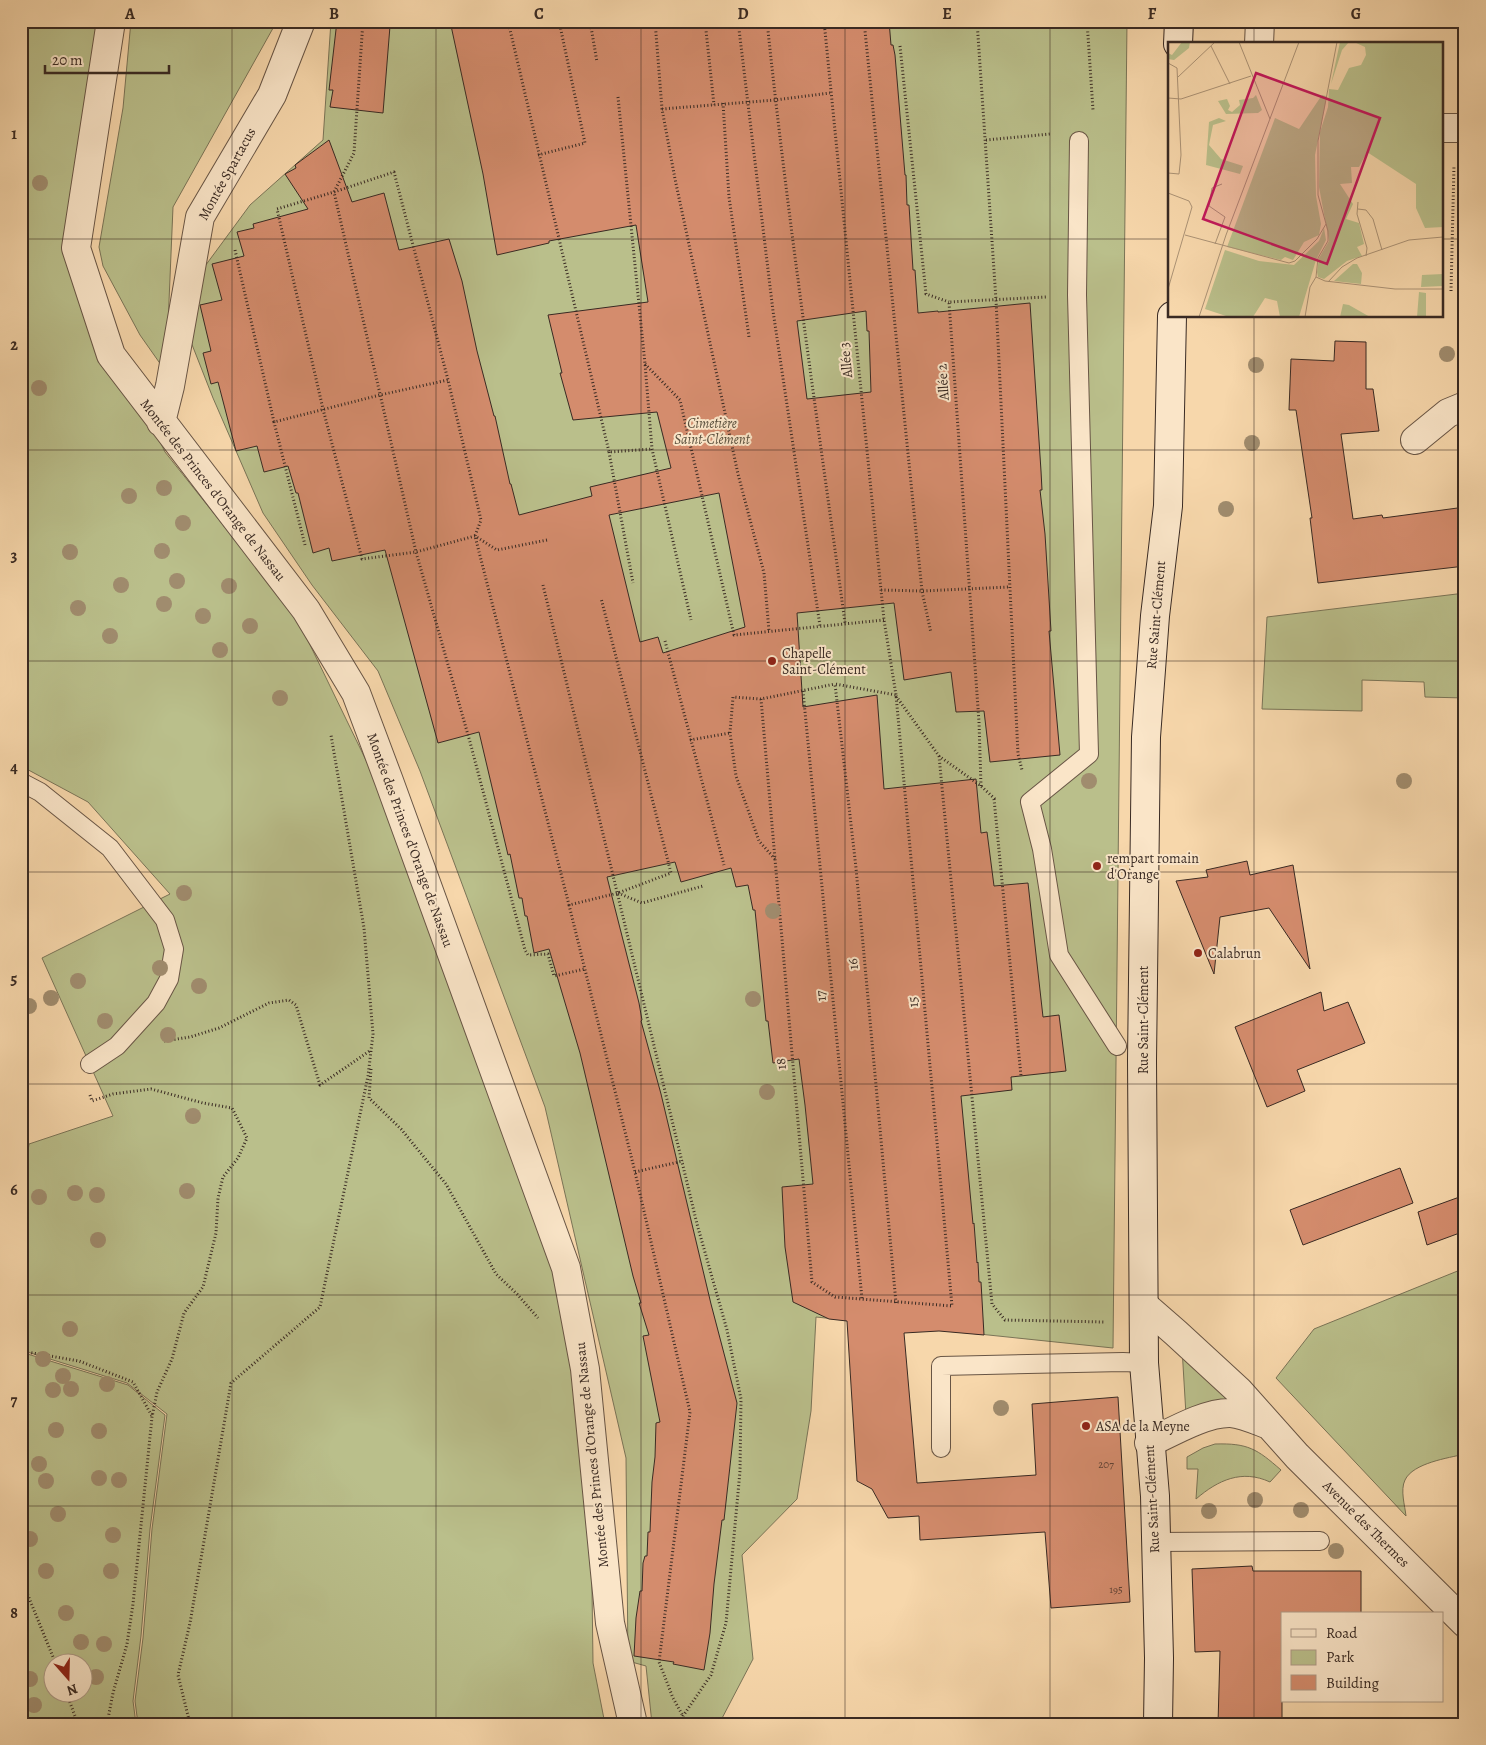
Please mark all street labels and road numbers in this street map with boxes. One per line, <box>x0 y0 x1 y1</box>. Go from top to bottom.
street label: Montée Spartacus <box>194 124 260 224</box>
street label: Allée 3 <box>835 341 857 380</box>
street label: Allée 2 <box>932 363 954 402</box>
street label: Montée des Princes d'Orange de Nassau <box>136 395 291 585</box>
street label: Rue Saint-Clément <box>1142 560 1170 670</box>
street label: Montée des Princes d'Orange de Nassau <box>362 730 458 950</box>
street label: 16 <box>843 958 863 970</box>
street label: Rue Saint-Clément <box>1134 965 1153 1074</box>
street label: 17 <box>811 990 831 1002</box>
street label: 15 <box>903 996 923 1008</box>
street label: 18 <box>771 1057 791 1071</box>
street label: Montée des Princes d'Orange de Nassau <box>571 1341 613 1569</box>
street label: Rue Saint-Clément <box>1140 1444 1164 1554</box>
street label: Avenue des Thermes <box>1318 1476 1414 1572</box>

